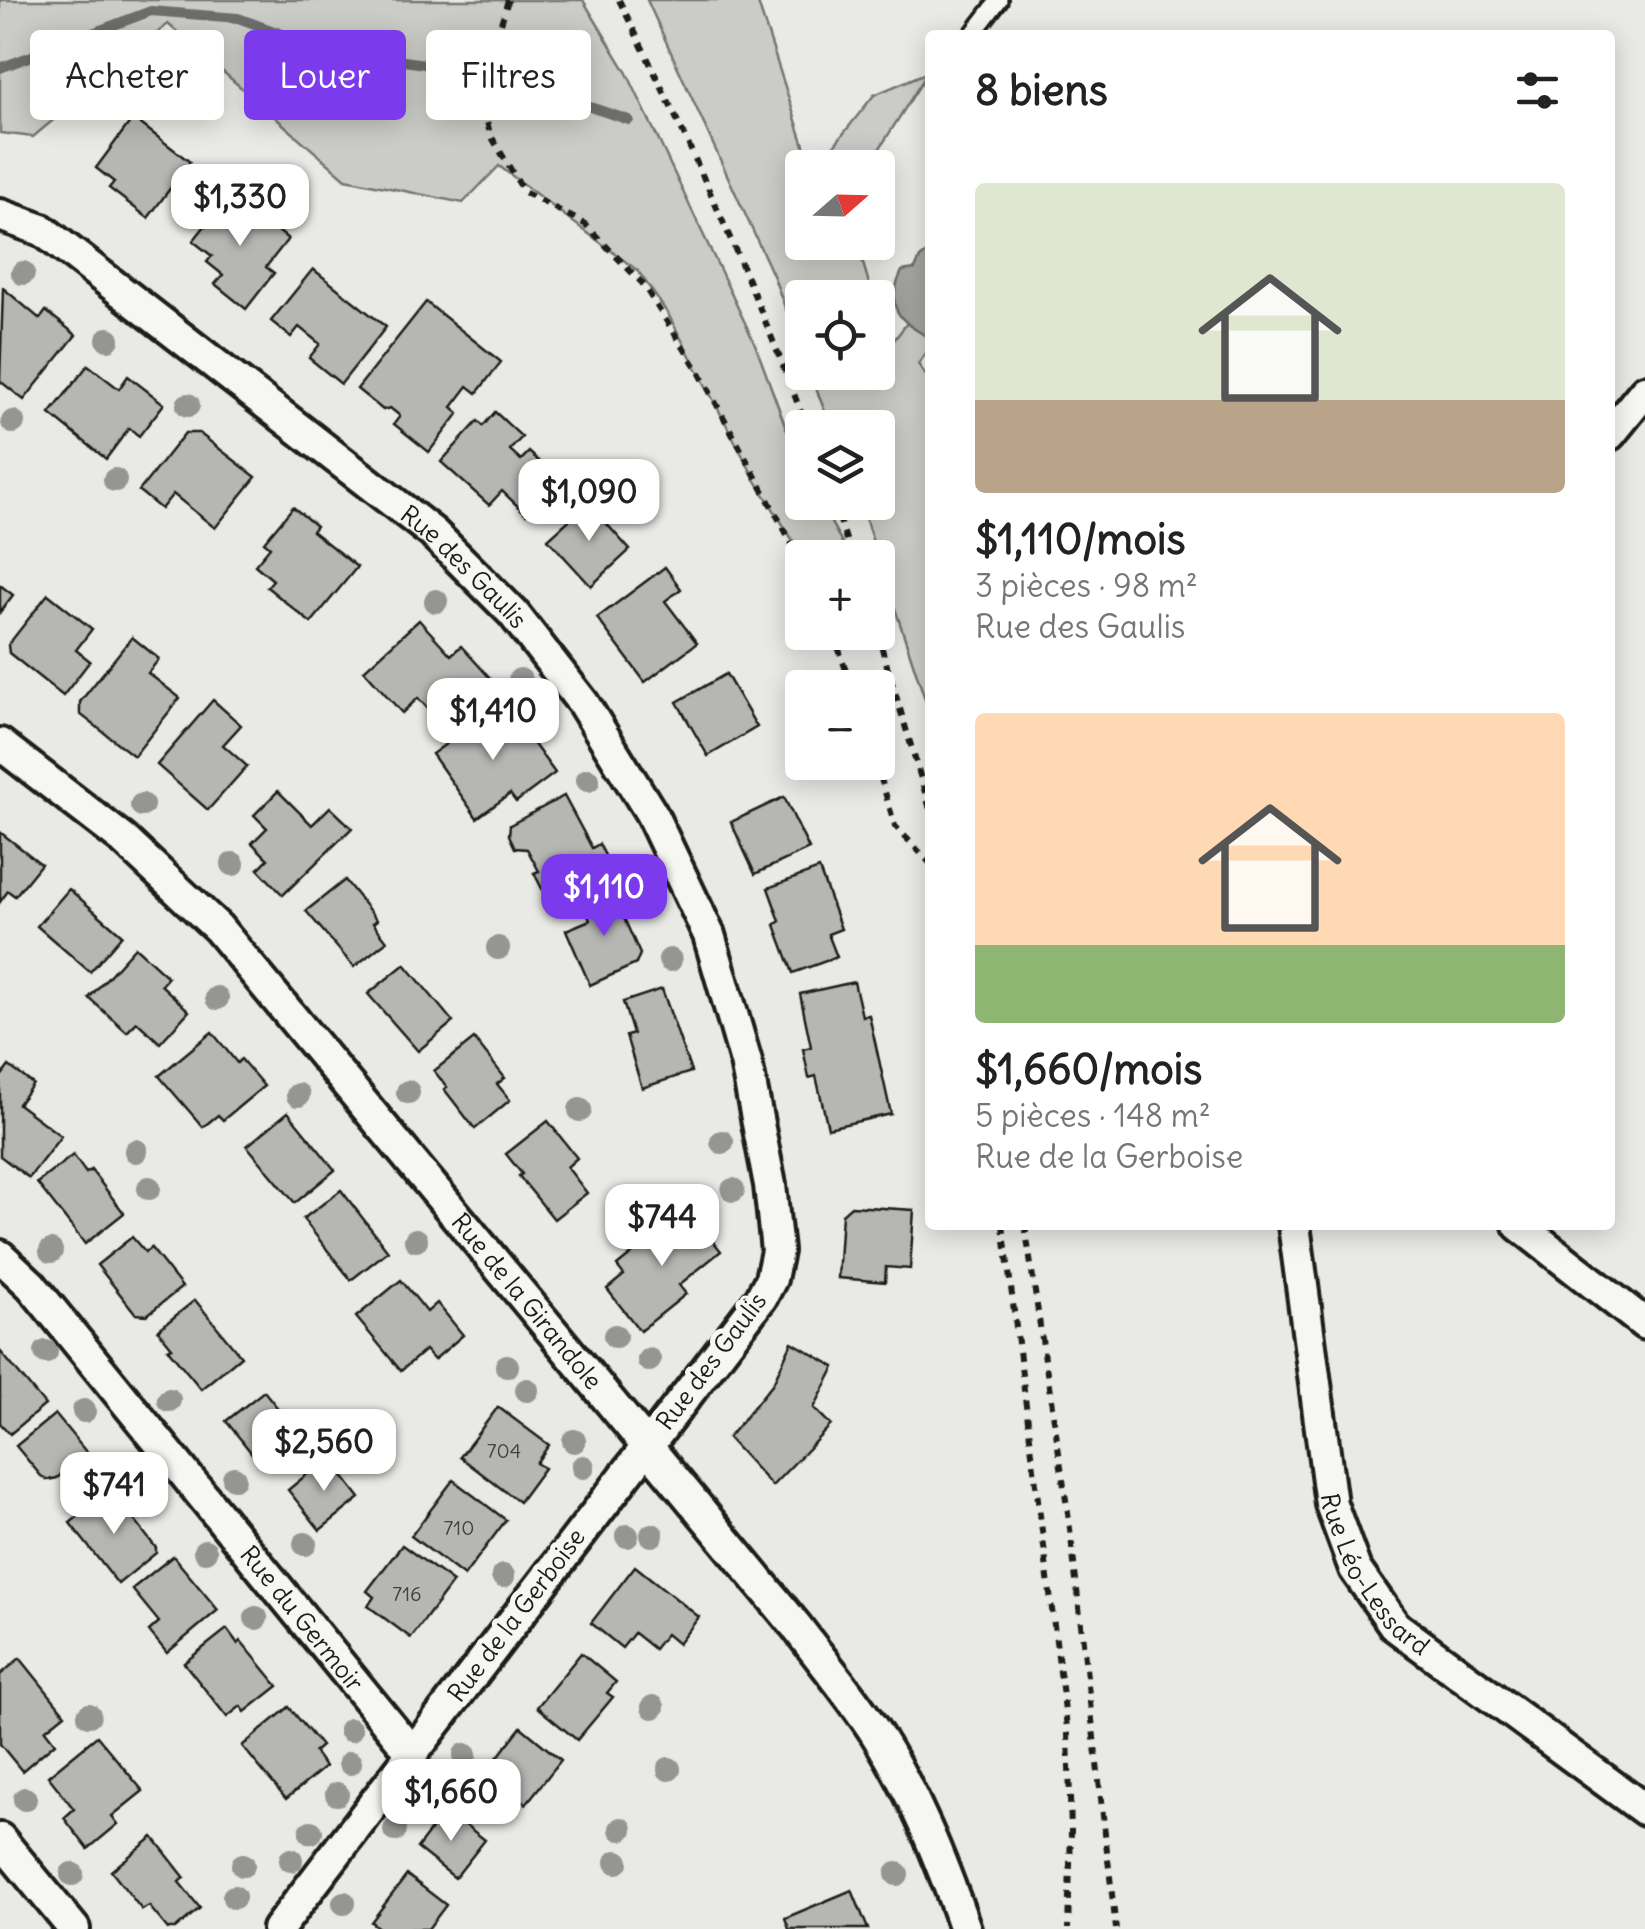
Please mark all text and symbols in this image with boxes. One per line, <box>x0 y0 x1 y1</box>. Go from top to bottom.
chip: Acheter <box>30 30 224 120</box>
chip: Louer <box>244 30 406 120</box>
chip: Filtres <box>426 30 591 120</box>
icon: filters <box>1510 63 1565 118</box>
text: 8 biens <box>975 64 1108 116</box>
north arrow <box>785 150 895 260</box>
map controls <box>785 150 895 780</box>
pin: $1,330 <box>159 164 321 249</box>
text: $1,330 <box>193 176 287 217</box>
icon: home <box>1180 248 1360 428</box>
button: locate <box>785 280 895 390</box>
button: layers <box>785 410 895 520</box>
pin: $1,090 <box>508 459 670 544</box>
text: $1,090 <box>540 471 638 512</box>
street label: Rue des Gaulis <box>394 498 535 635</box>
text: $1,110/mois <box>975 513 1186 565</box>
button: + <box>785 540 895 650</box>
text: 3 pièces · 98 m² <box>975 565 1198 606</box>
text: Rue des Gaulis <box>975 606 1185 647</box>
button: − <box>785 670 895 780</box>
pin: $1,410 <box>412 678 574 763</box>
text: $1,410 <box>449 690 537 731</box>
icon: home <box>1180 778 1360 958</box>
pin: $1,110 <box>523 854 685 939</box>
text: $1,110 <box>563 866 645 907</box>
text: $1,660/mois <box>975 1043 1202 1095</box>
text: 5 pièces · 148 m² <box>975 1095 1211 1136</box>
text: Rue de la Gerboise <box>975 1136 1243 1177</box>
pin: $744 <box>603 1184 721 1269</box>
text: $744 <box>627 1196 697 1237</box>
street label: Rue de la Girandole <box>445 1206 609 1396</box>
street label: Rue des Gaulis <box>649 1286 773 1436</box>
pin: $2,560 <box>243 1409 405 1494</box>
text: $2,560 <box>274 1421 374 1462</box>
house number: 704 <box>487 1438 521 1463</box>
pin: $741 <box>55 1452 173 1537</box>
text: $741 <box>82 1464 146 1505</box>
street label: Rue Léo-Lessard <box>1314 1491 1436 1662</box>
house number: 710 <box>444 1515 474 1540</box>
street label: Rue de la Gerboise <box>440 1522 592 1708</box>
street label: Rue du Germoir <box>233 1539 371 1698</box>
house number: 716 <box>392 1581 422 1606</box>
pin: $1,660 <box>370 1759 532 1844</box>
text: $1,660 <box>404 1771 498 1812</box>

